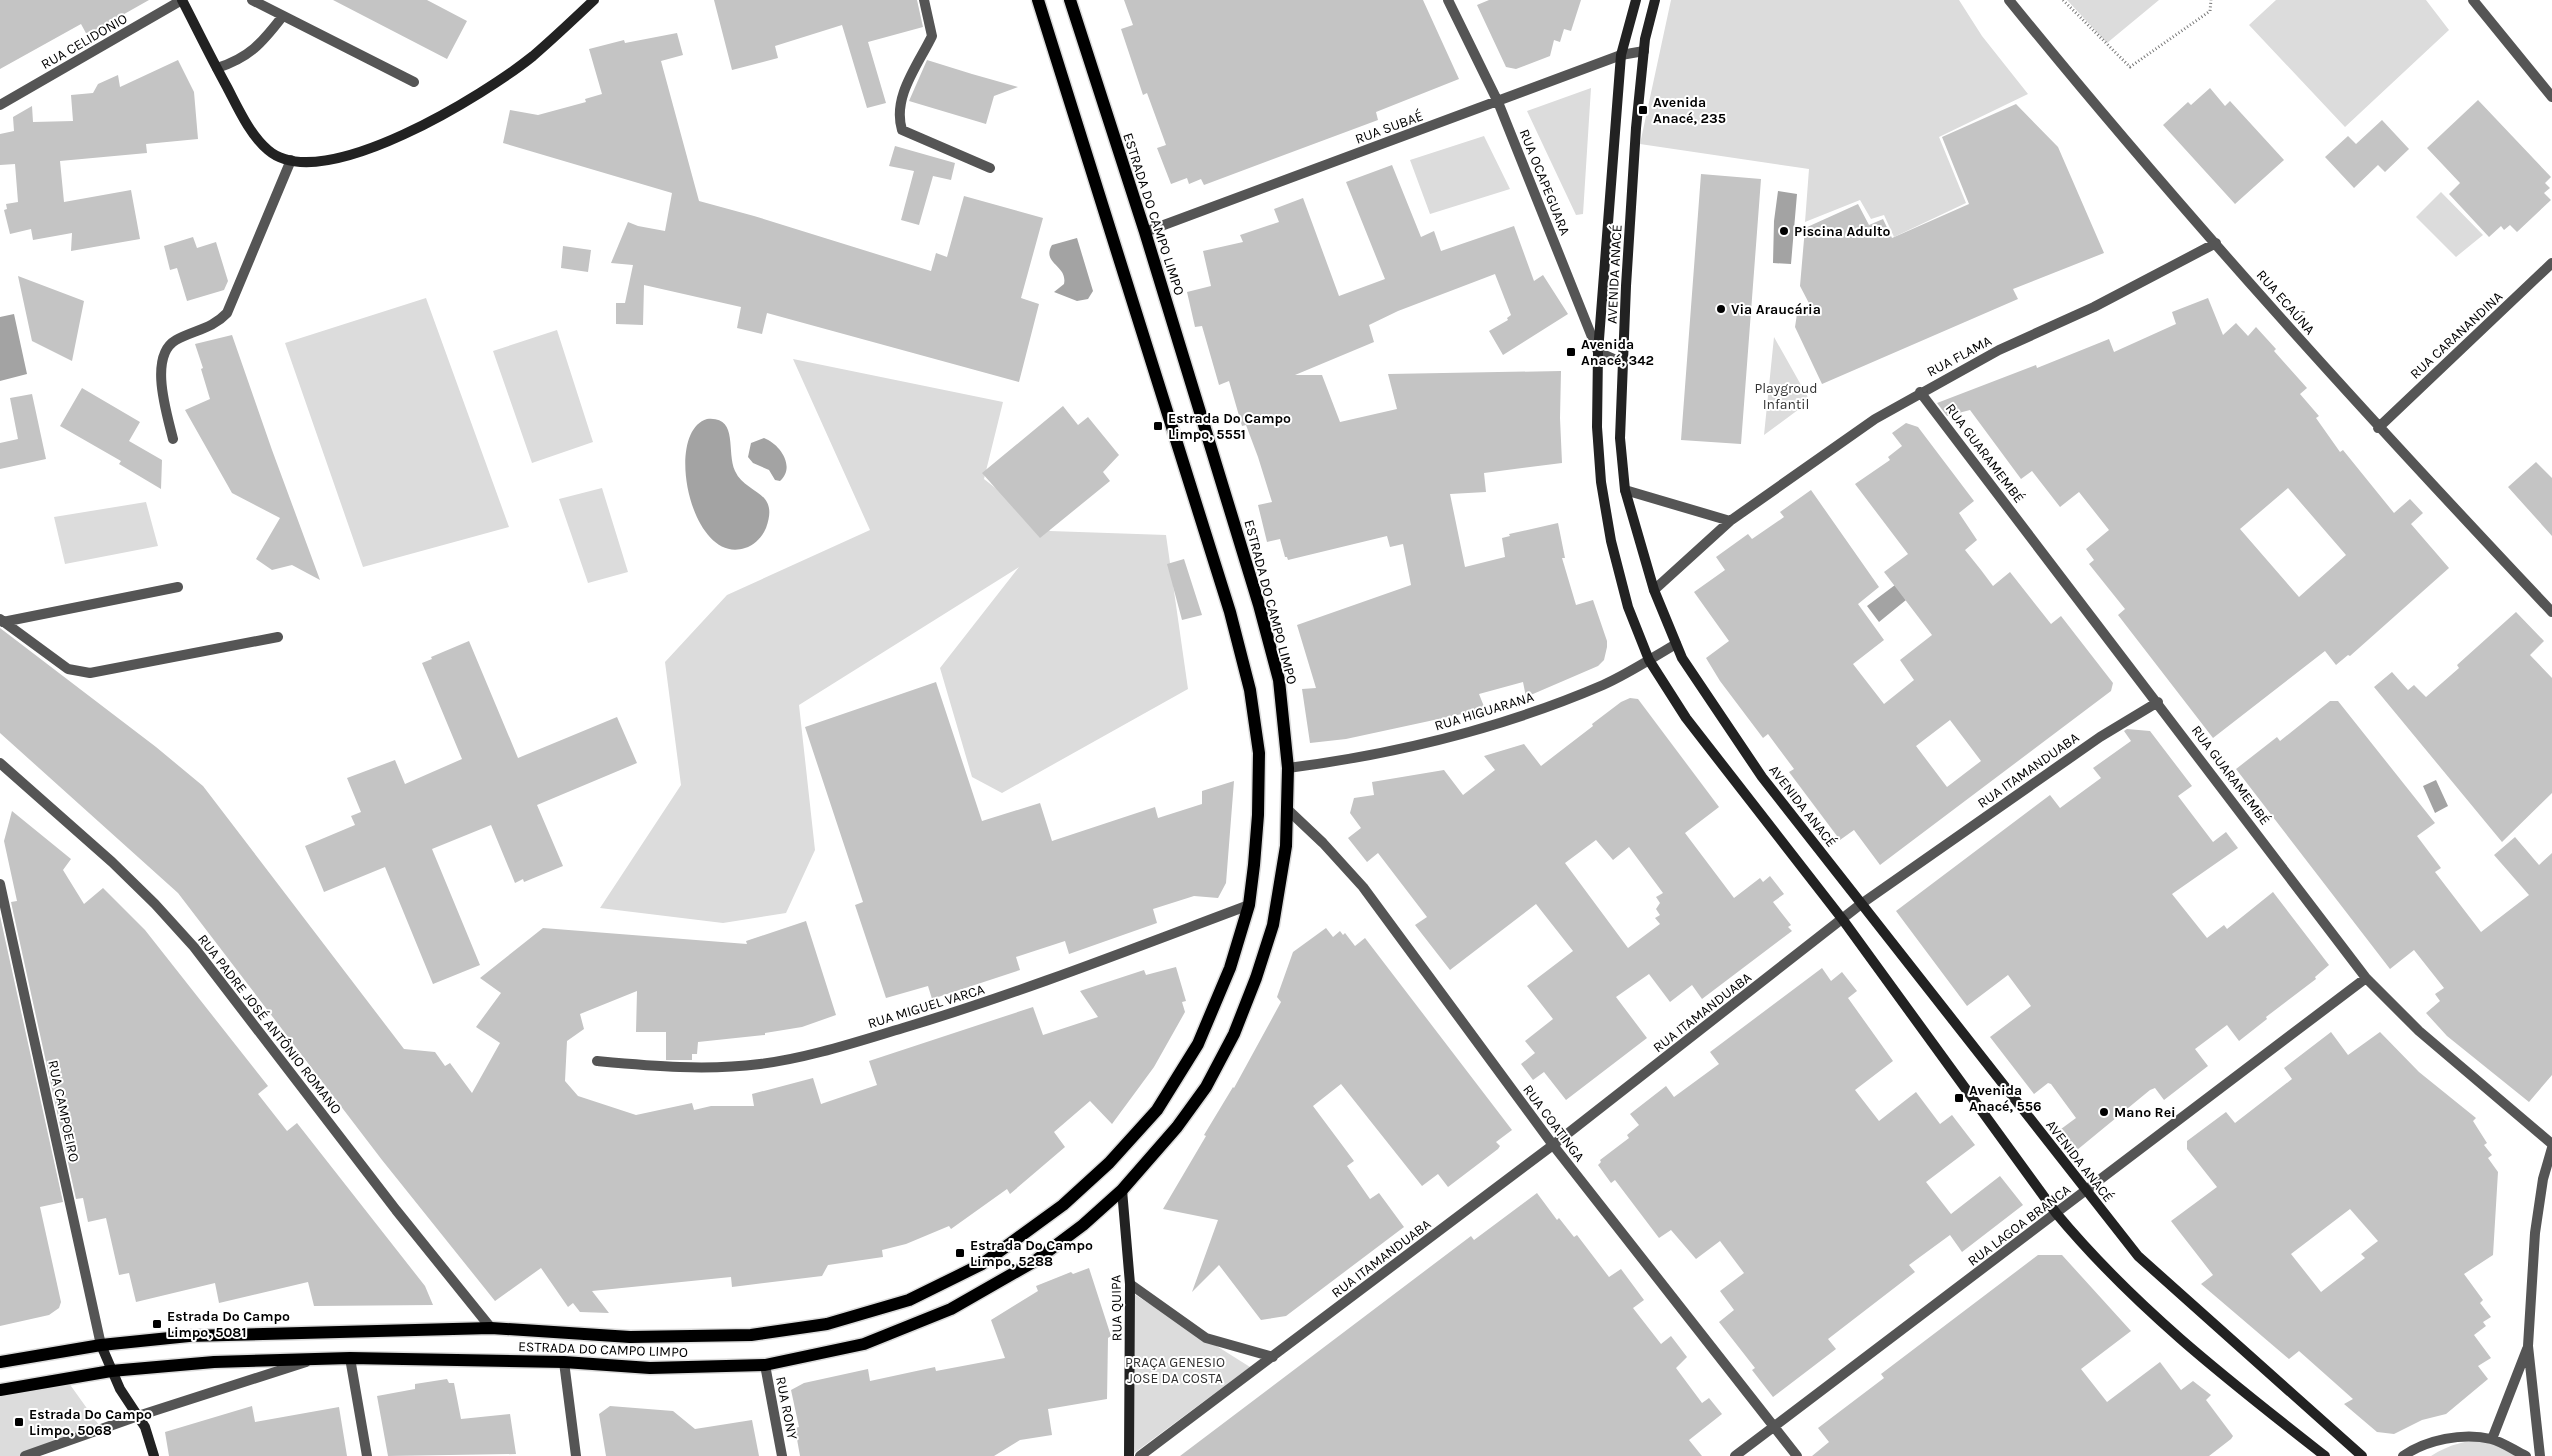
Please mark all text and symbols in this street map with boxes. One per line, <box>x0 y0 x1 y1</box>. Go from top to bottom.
street label: RUA CELIDONIO <box>38 10 130 73</box>
place label: Avenida Anacé, 235 <box>1653 94 1726 127</box>
marker: Avenida Anacé, 235 <box>1637 104 1649 116</box>
street label: RUA SUBAÉ <box>1352 106 1426 148</box>
street label: RUA OCAPEGUARA <box>1515 127 1574 238</box>
street label: ESTRADA DO CAMPO LIMPO <box>1119 131 1188 298</box>
place label: Piscina Adulto <box>1794 223 1890 240</box>
street label: AVENIDA ANACÉ <box>1602 224 1626 324</box>
marker: Piscina Adulto <box>1778 225 1790 237</box>
street label: RUA ECAÚNA <box>2253 266 2319 338</box>
street label: RUA CARANANDINA <box>2407 288 2506 383</box>
place label: Via Araucária <box>1731 301 1821 318</box>
marker: Via Araucária <box>1715 303 1727 315</box>
street label: RUA FLAMA <box>1924 332 1995 381</box>
place label: Avenida Anacé, 342 <box>1581 336 1654 369</box>
marker: Avenida Anacé, 342 <box>1565 346 1577 358</box>
park label: Playgroud Infantil <box>1754 380 1818 413</box>
street label: RUA GUARAMEMBÉ <box>1942 400 2028 506</box>
place label: Estrada Do Campo Limpo, 5551 <box>1168 410 1291 443</box>
marker: Estrada Do Campo Limpo, 5551 <box>1152 420 1164 432</box>
street label: ESTRADA DO CAMPO LIMPO <box>1240 518 1301 686</box>
street label: RUA HIGUARANA <box>1433 688 1536 735</box>
street label: RUA GUARAMEMBÉ <box>2188 722 2274 828</box>
street label: RUA ITAMANDUABA <box>1974 729 2082 812</box>
street label: AVENIDA ANACÉ <box>1765 761 1841 851</box>
street label: RUA PADRE JOSÉ ANTÔNIO ROMANO <box>194 930 346 1118</box>
street label: RUA ITAMANDUABA <box>1650 969 1755 1056</box>
street label: RUA MIGUEL VARCA <box>866 981 987 1032</box>
street label: RUA CAMPOEIRO <box>44 1059 83 1164</box>
street label: RUA COATINGA <box>1519 1082 1588 1165</box>
place label: Avenida Anacé, 556 <box>1969 1082 2041 1115</box>
marker: Avenida Anacé, 556 <box>1953 1092 1965 1104</box>
place label: Mano Rei <box>2114 1104 2176 1121</box>
marker: Mano Rei <box>2098 1106 2110 1118</box>
street label: AVENIDA ANACÉ <box>2042 1116 2118 1206</box>
street label: RUA LAGOA BRANCA <box>1964 1181 2074 1270</box>
street label: RUA ITAMANDUABA <box>1328 1215 1434 1301</box>
place label: Estrada Do Campo Limpo, 5288 <box>970 1237 1093 1270</box>
marker: Estrada Do Campo Limpo, 5288 <box>954 1247 966 1259</box>
street label: RUA QUIPA <box>1107 1275 1126 1341</box>
place label: Estrada Do Campo Limpo, 5081 <box>167 1308 290 1341</box>
marker: Estrada Do Campo Limpo, 5081 <box>151 1318 163 1330</box>
street label: ESTRADA DO CAMPO LIMPO <box>518 1338 688 1361</box>
park label: PRAÇA GENESIO JOSE DA COSTA <box>1125 1354 1225 1387</box>
street label: RUA RONY <box>772 1375 801 1441</box>
place label: Estrada Do Campo Limpo, 5068 <box>29 1406 152 1439</box>
marker: Estrada Do Campo Limpo, 5068 <box>13 1416 25 1428</box>

